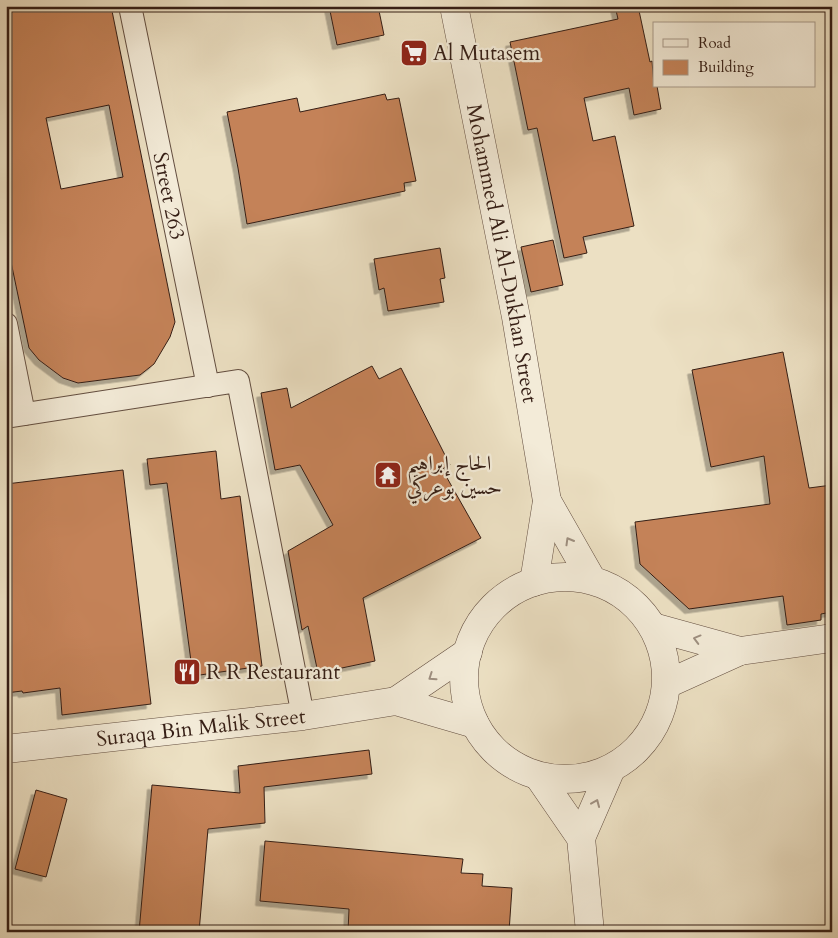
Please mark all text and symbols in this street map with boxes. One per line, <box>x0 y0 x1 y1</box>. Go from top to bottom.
legend <box>653 22 816 88</box>
text: Road <box>698 33 731 53</box>
supermarket icon: Al Mutasem <box>399 38 429 68</box>
place label: Al Mutasem <box>433 39 540 68</box>
text: Building <box>698 57 754 77</box>
street label: Mohammed Ali Al-Dukhan Street <box>459 101 544 405</box>
street label: Street 263 <box>145 150 192 242</box>
place label: الحاج إبراهيم حسين بوعركي <box>407 449 502 504</box>
temple icon: الحاج إبراهيم حسين بوعركي <box>373 460 403 490</box>
one-way arrow <box>566 537 576 546</box>
one-way arrow <box>692 634 701 645</box>
restaurant icon: R R Restaurant <box>172 657 202 687</box>
place label: R R Restaurant <box>206 658 340 687</box>
one-way arrow <box>428 671 438 680</box>
street label: Suraqa Bin Malik Street <box>95 702 307 754</box>
one-way arrow <box>590 799 601 808</box>

